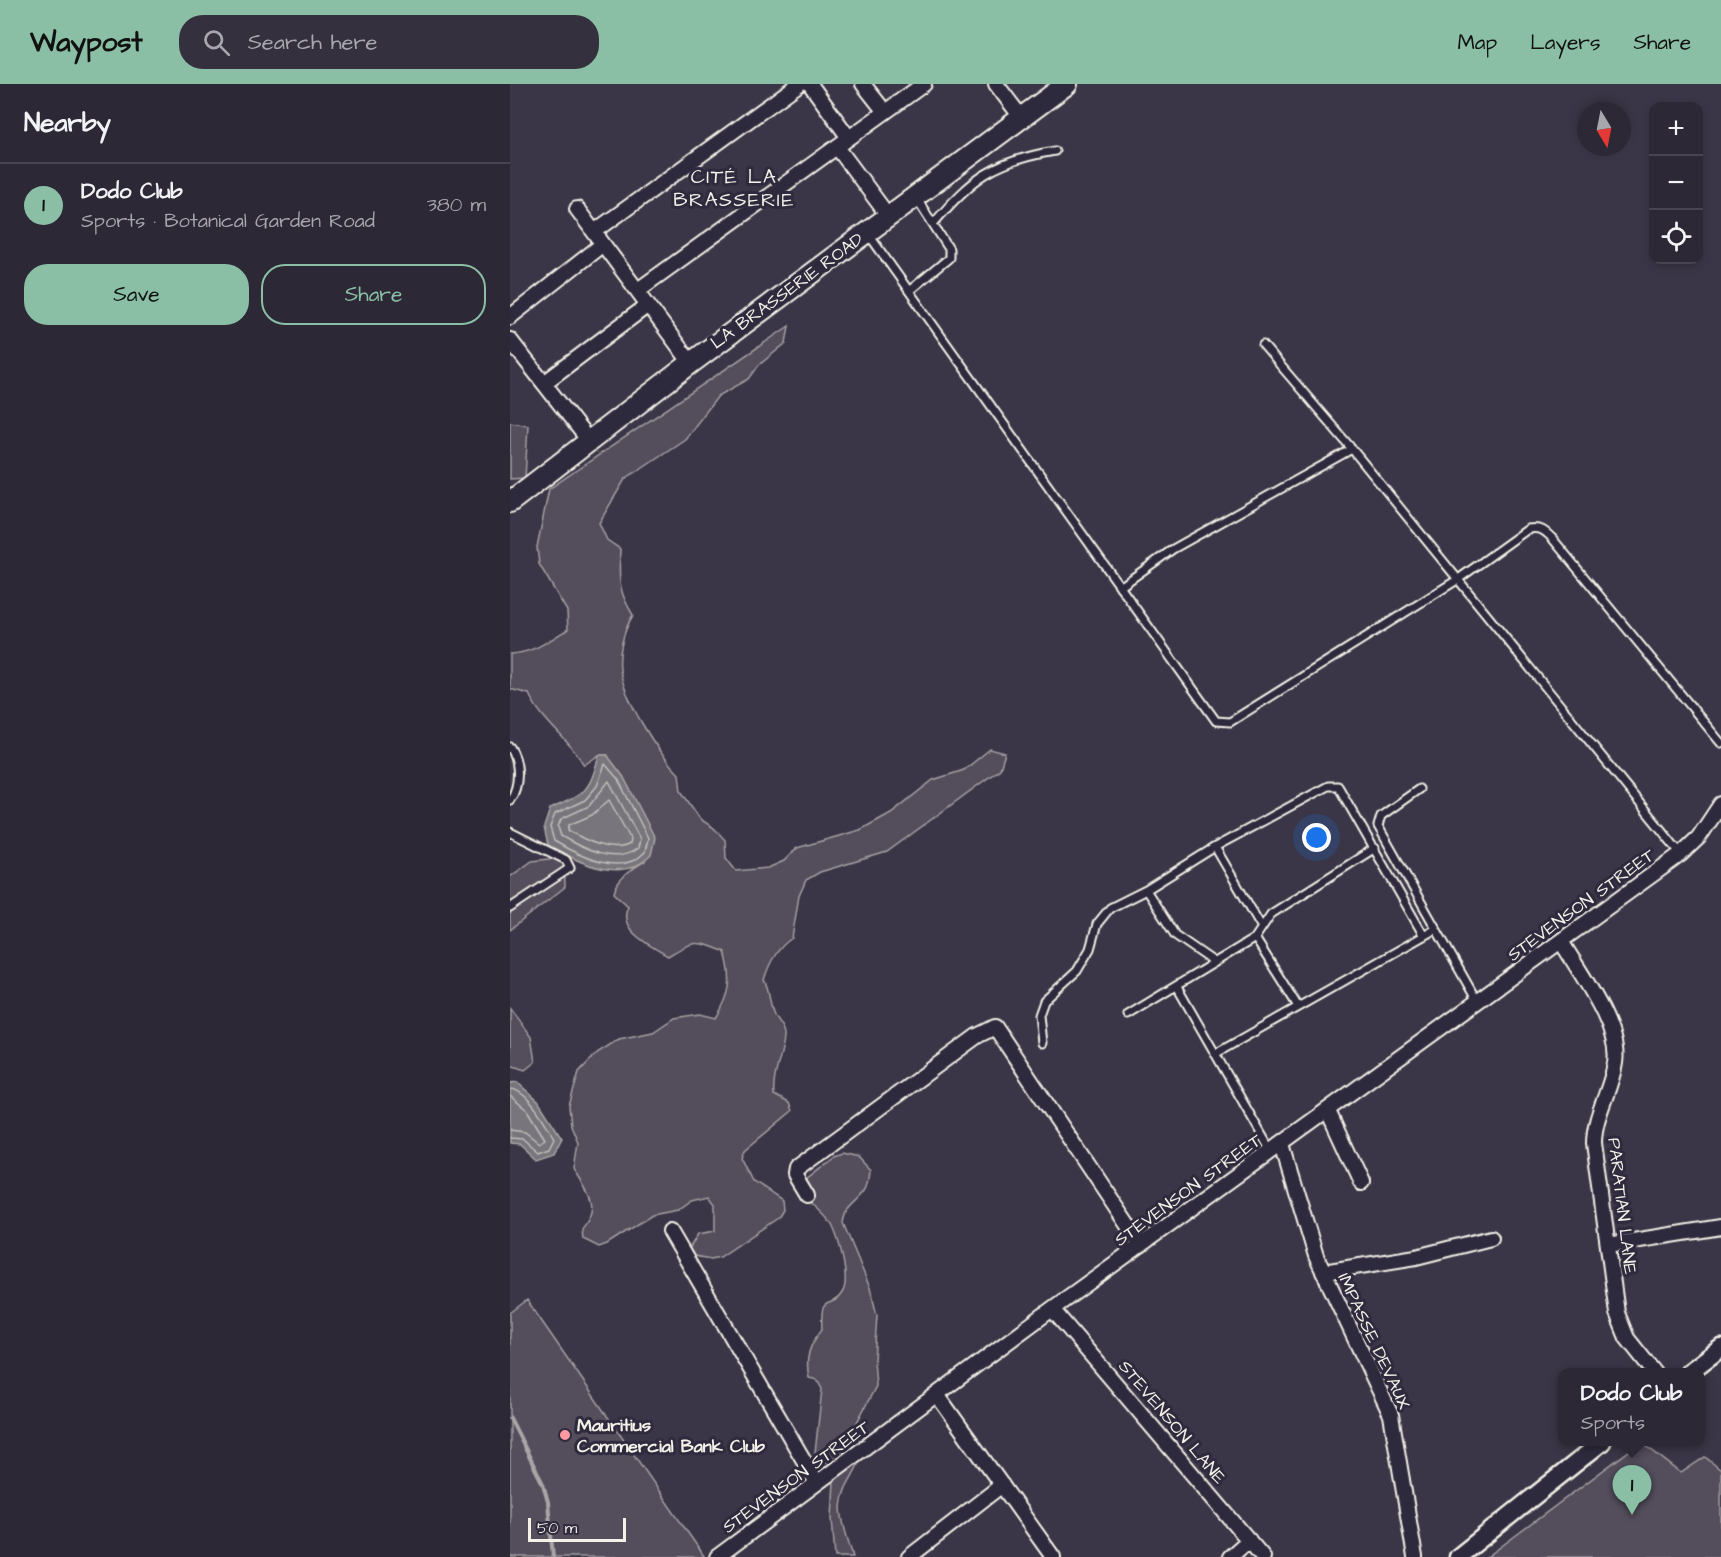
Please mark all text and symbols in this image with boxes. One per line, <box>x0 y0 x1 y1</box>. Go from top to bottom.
search box <box>179 15 599 69</box>
text: Waypost <box>30 23 143 62</box>
icon: search <box>200 26 233 59</box>
text: Search here <box>248 27 378 58</box>
text: Map <box>1457 28 1497 57</box>
text: Layers <box>1530 28 1600 57</box>
text: Share <box>1633 28 1691 57</box>
north arrow <box>1577 102 1631 156</box>
map controls <box>1649 102 1703 264</box>
button: + <box>1649 102 1703 156</box>
text: Nearby <box>24 105 111 141</box>
button: − <box>1649 156 1703 210</box>
district label: CITÉ LA BRASSERIE <box>673 163 795 214</box>
text: Dodo Club <box>81 176 183 207</box>
text: 1 <box>42 191 45 219</box>
text: 380 m <box>427 191 486 219</box>
text: Sports · Botanical Garden Road <box>81 207 375 235</box>
button: locate <box>1649 210 1703 264</box>
street label: LA BRASSERIE ROAD <box>705 227 869 355</box>
button: Save <box>24 264 249 325</box>
button: Share <box>261 264 486 325</box>
your location <box>1302 823 1331 852</box>
street label: STEVENSON STREET <box>1502 842 1661 967</box>
street label: STEVENSON STREET <box>1109 1127 1268 1252</box>
street label: PARATIAN LANE <box>1601 1136 1643 1276</box>
street label: IMPASSE DEVAUX <box>1331 1269 1417 1413</box>
street label: STEVENSON LANE <box>1113 1355 1232 1490</box>
popup <box>1558 1368 1705 1446</box>
text: Dodo Club <box>1581 1378 1682 1409</box>
text: Sports <box>1581 1409 1645 1437</box>
place label: Mauritius Commercial Bank Club <box>577 1413 766 1459</box>
street label: STEVENSON STREET <box>717 1414 876 1539</box>
marker: Mauritius Commercial Bank Club <box>558 1428 572 1442</box>
pin: 1 <box>1612 1466 1652 1515</box>
scale bar <box>528 1515 626 1542</box>
text: 50 m <box>537 1517 577 1539</box>

